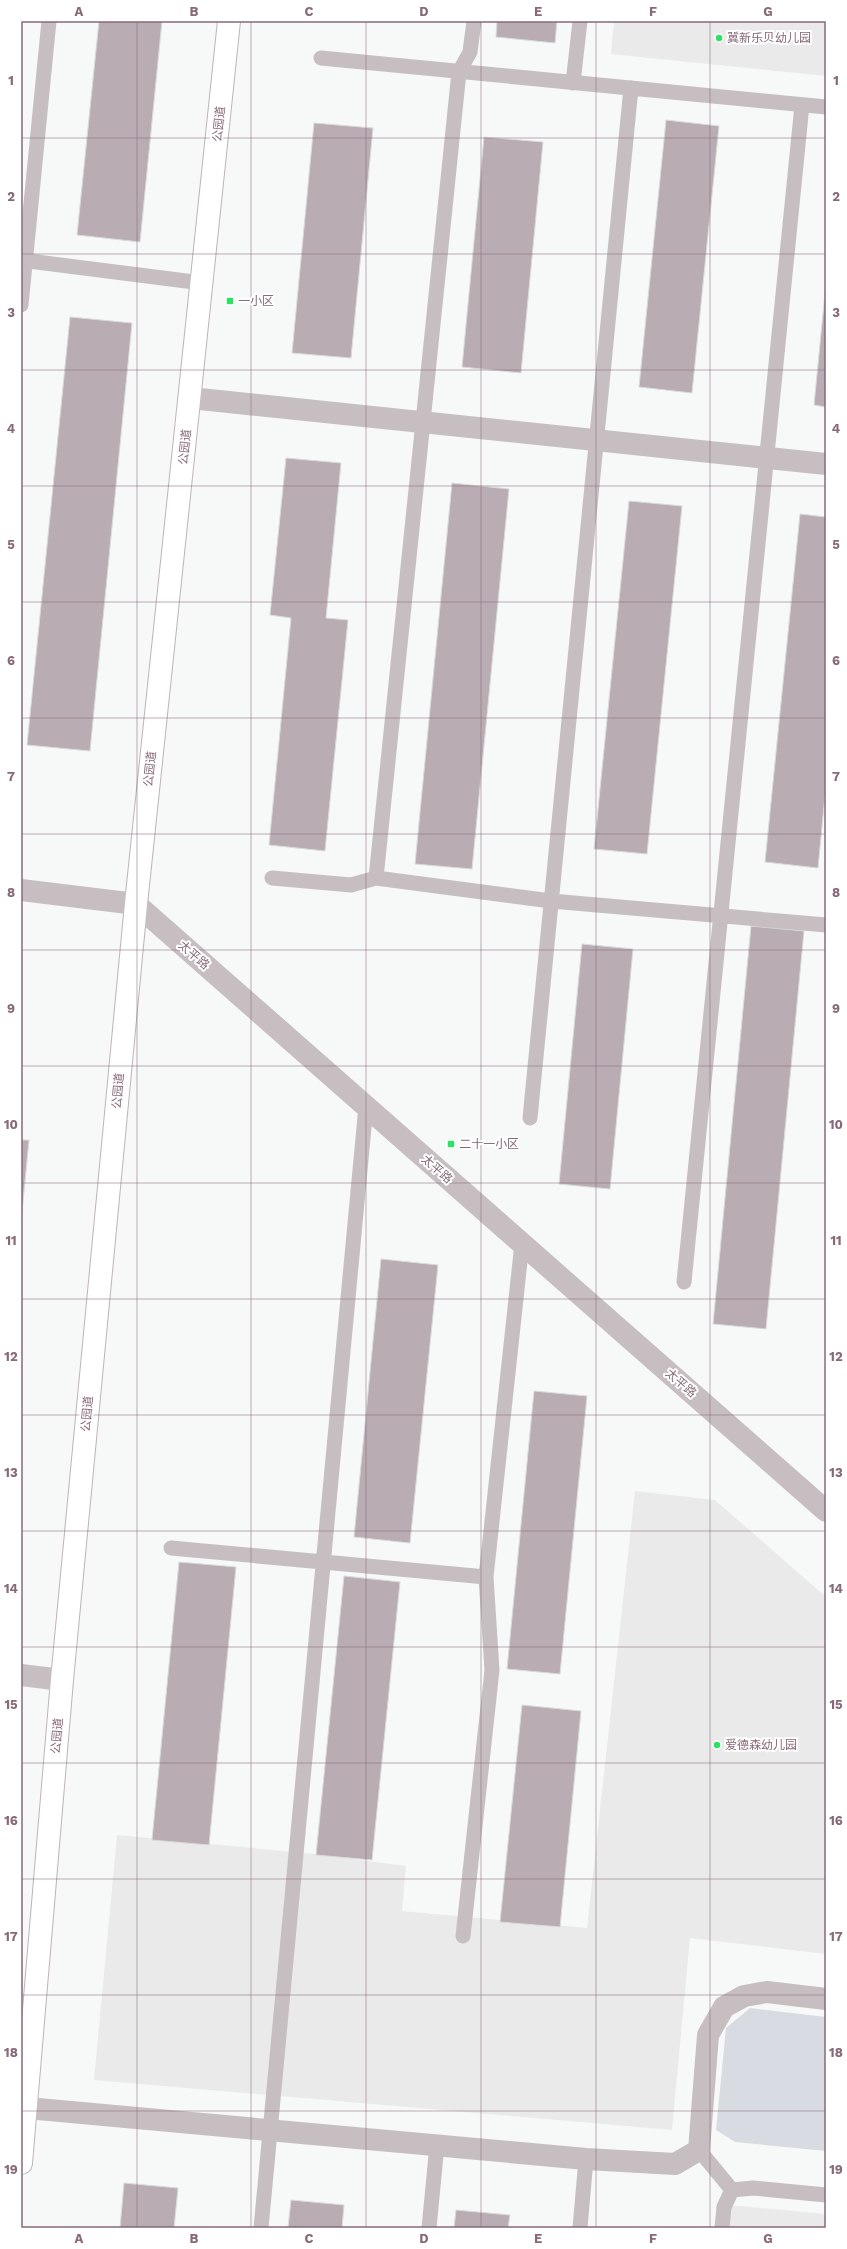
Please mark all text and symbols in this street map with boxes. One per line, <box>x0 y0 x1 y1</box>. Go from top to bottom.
text: A <box>75 4 84 19</box>
text: B <box>190 4 199 19</box>
text: C <box>305 4 314 19</box>
text: D <box>419 4 429 19</box>
text: E <box>534 4 542 19</box>
text: F <box>649 4 657 19</box>
text: G <box>763 4 773 19</box>
place label: 冀新乐贝幼儿园 <box>727 31 811 45</box>
marker: 冀新乐贝幼儿园 <box>714 33 724 43</box>
text: 1 <box>8 73 14 88</box>
text: 1 <box>833 73 839 88</box>
street label: 公园道 <box>210 105 228 143</box>
text: 2 <box>7 189 15 204</box>
text: 2 <box>832 189 840 204</box>
place label: 一小区 <box>238 294 274 308</box>
marker: 一小区 <box>225 296 235 306</box>
text: 3 <box>7 305 15 320</box>
text: 3 <box>832 305 840 320</box>
text: 4 <box>7 421 16 436</box>
text: 4 <box>832 421 841 436</box>
street label: 公园道 <box>176 428 194 466</box>
text: 5 <box>7 537 15 552</box>
text: 5 <box>832 537 840 552</box>
text: 6 <box>7 653 15 668</box>
text: 6 <box>832 653 840 668</box>
street label: 公园道 <box>141 750 159 788</box>
text: 7 <box>7 769 15 784</box>
text: 7 <box>832 769 840 784</box>
text: 8 <box>7 885 15 900</box>
text: 8 <box>832 885 840 900</box>
street label: 太平路 <box>176 938 212 972</box>
text: 9 <box>7 1001 15 1016</box>
text: 9 <box>832 1001 840 1016</box>
street label: 公园道 <box>109 1072 127 1110</box>
text: 10 <box>4 1117 18 1132</box>
text: 10 <box>829 1117 843 1132</box>
place label: 二十一小区 <box>459 1137 519 1151</box>
marker: 二十一小区 <box>446 1139 456 1149</box>
street label: 太平路 <box>419 1152 455 1186</box>
text: 11 <box>5 1233 17 1248</box>
text: 11 <box>830 1233 842 1248</box>
text: 12 <box>4 1349 18 1364</box>
text: 12 <box>829 1349 843 1364</box>
street label: 太平路 <box>663 1366 699 1400</box>
street label: 公园道 <box>78 1395 96 1433</box>
text: 13 <box>4 1465 18 1480</box>
text: 13 <box>829 1465 843 1480</box>
text: 14 <box>4 1581 19 1596</box>
text: 14 <box>829 1581 844 1596</box>
text: 15 <box>4 1697 18 1712</box>
text: 15 <box>829 1697 843 1712</box>
street label: 公园道 <box>48 1717 66 1755</box>
place label: 爱德森幼儿园 <box>725 1738 797 1752</box>
marker: 爱德森幼儿园 <box>712 1740 722 1750</box>
text: 16 <box>4 1813 18 1828</box>
text: 16 <box>829 1813 843 1828</box>
text: 17 <box>4 1929 18 1944</box>
text: 17 <box>829 1929 843 1944</box>
text: 18 <box>4 2045 18 2060</box>
text: 18 <box>829 2045 843 2060</box>
text: 19 <box>4 2162 18 2177</box>
text: 19 <box>829 2162 843 2177</box>
text: A <box>75 2231 84 2246</box>
text: B <box>190 2231 199 2246</box>
text: C <box>305 2231 314 2246</box>
text: D <box>419 2231 429 2246</box>
text: E <box>534 2231 542 2246</box>
text: F <box>649 2231 657 2246</box>
text: G <box>763 2231 773 2246</box>

